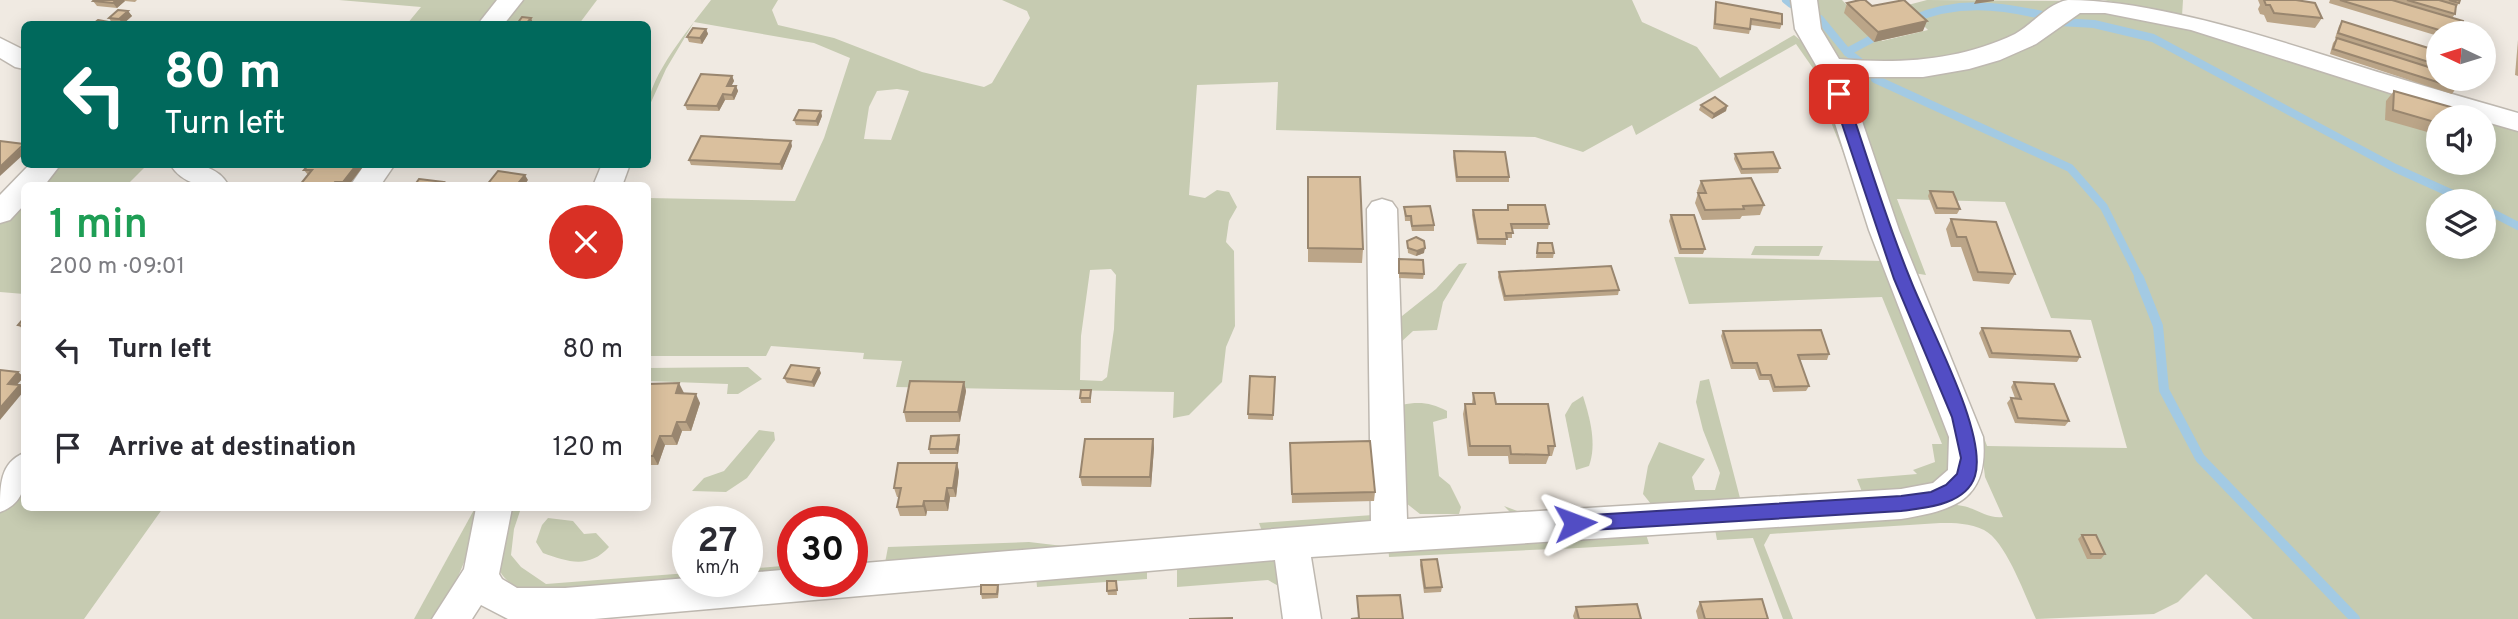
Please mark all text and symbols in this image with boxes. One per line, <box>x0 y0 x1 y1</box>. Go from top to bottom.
north arrow <box>2426 21 2496 91</box>
map controls <box>2426 21 2496 259</box>
text: 80 m <box>164 44 281 106</box>
icon: left <box>49 49 140 140</box>
pin <box>1809 64 1869 124</box>
icon: arrive <box>1820 75 1858 113</box>
text: Turn left <box>164 105 285 145</box>
button: sound <box>2426 105 2496 175</box>
button: layers <box>2426 189 2496 259</box>
text: 1 min <box>49 200 148 253</box>
button: close <box>549 205 623 279</box>
text: 200 m · 09:01 <box>49 253 185 282</box>
icon: left <box>49 331 87 369</box>
text: Turn left <box>108 334 212 367</box>
text: 80 m <box>563 334 623 367</box>
icon: arrive <box>49 429 87 467</box>
text: Arrive at destination <box>108 432 356 465</box>
text: 120 m <box>553 432 623 465</box>
position arrow <box>1538 486 1612 560</box>
speed limit sign: 30 <box>777 506 868 597</box>
text: 27 <box>698 520 737 564</box>
text: km/h <box>696 557 739 580</box>

